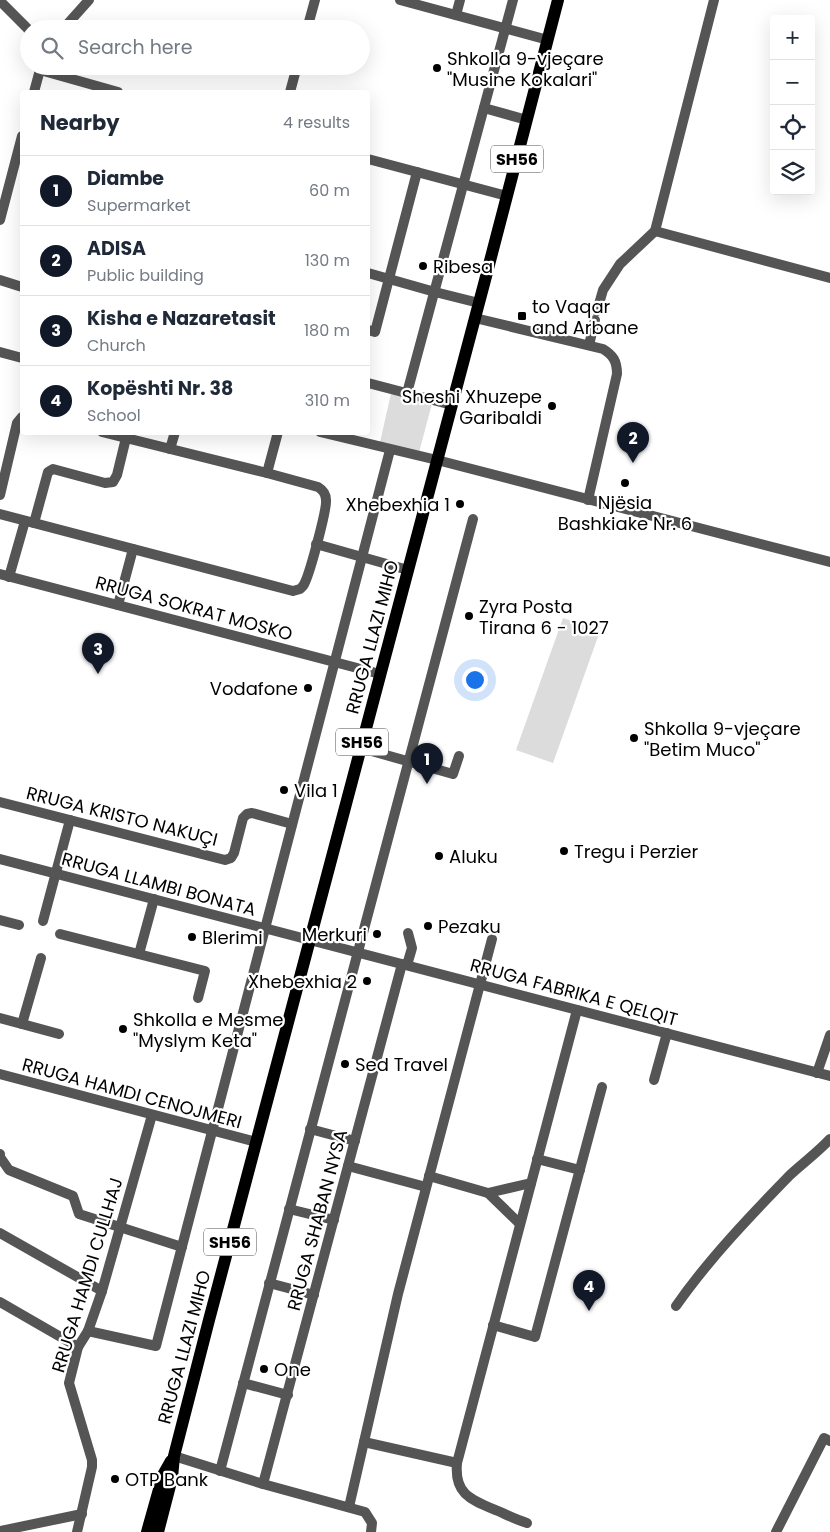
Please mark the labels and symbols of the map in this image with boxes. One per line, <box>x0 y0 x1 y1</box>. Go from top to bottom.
place label: Shkolla 9-vjeçare "Musine Kokalari" <box>447 46 604 92</box>
marker: Shkolla 9-vjeçare "Musine Kokalari" <box>431 62 443 74</box>
road number: SH56 <box>491 146 543 172</box>
place label: Ribesa <box>433 254 493 279</box>
marker: Ribesa <box>417 260 429 272</box>
place label: to Vaqar and Arbane <box>532 294 639 340</box>
marker: to Vaqar and Arbane <box>516 310 528 322</box>
place label: Sheshi Xhuzepe Garibaldi <box>402 384 542 430</box>
marker: Sheshi Xhuzepe Garibaldi <box>546 400 558 412</box>
pin: 2 <box>617 422 649 463</box>
marker: Njësia Bashkiake Nr. 6 <box>619 477 631 489</box>
place label: Njësia Bashkiake Nr. 6 <box>558 490 692 536</box>
place label: Xhebexhia 1 <box>346 492 450 517</box>
marker: Xhebexhia 1 <box>454 498 466 510</box>
street label: RRUGA LLAZI MIHO <box>339 557 405 717</box>
street label: RRUGA SOKRAT MOSKO <box>93 570 295 646</box>
place label: Zyra Posta Tirana 6 - 1027 <box>479 594 609 640</box>
marker: Zyra Posta Tirana 6 - 1027 <box>463 610 475 622</box>
pin: 3 <box>82 633 114 674</box>
your location <box>462 667 488 693</box>
place label: Vodafone <box>210 676 298 701</box>
marker: Vodafone <box>302 682 314 694</box>
place label: Shkolla 9-vjeçare "Betim Muco" <box>644 716 801 762</box>
road number: SH56 <box>336 729 388 756</box>
marker: Shkolla 9-vjeçare "Betim Muco" <box>628 732 640 744</box>
pin: 1 <box>411 743 443 784</box>
place label: Vila 1 <box>294 778 338 803</box>
street label: RRUGA KRISTO NAKUÇI <box>24 780 220 852</box>
marker: Vila 1 <box>278 784 290 796</box>
place label: Tregu i Perzier <box>574 839 698 864</box>
place label: Aluku <box>449 844 498 869</box>
marker: Tregu i Perzier <box>558 845 570 857</box>
street label: RRUGA LLAMBI BONATA <box>59 846 259 922</box>
marker: Aluku <box>433 850 445 862</box>
place label: Pezaku <box>438 914 501 939</box>
marker: Pezaku <box>422 920 434 932</box>
place label: Merkuri <box>302 922 367 947</box>
place label: Blerimi <box>202 925 263 950</box>
marker: Merkuri <box>371 928 383 940</box>
marker: Blerimi <box>186 931 198 943</box>
street label: RRUGA FABRIKA E QELQIT <box>467 952 681 1032</box>
place label: Xhebexhia 2 <box>248 969 357 994</box>
marker: Xhebexhia 2 <box>361 975 373 987</box>
place label: Shkolla e Mesme "Myslym Keta" <box>133 1007 283 1053</box>
marker: Shkolla e Mesme "Myslym Keta" <box>117 1023 129 1035</box>
street label: RRUGA HAMDI CENOJMERI <box>19 1052 245 1134</box>
place label: Sed Travel <box>355 1052 448 1077</box>
marker: Sed Travel <box>339 1058 351 1070</box>
street label: RRUGA SHABAN NYSA <box>281 1127 353 1313</box>
street label: RRUGA HAMDI CULLHAJ <box>45 1174 129 1376</box>
road number: SH56 <box>204 1228 256 1256</box>
street label: RRUGA LLAZI MIHO <box>151 1267 217 1427</box>
pin: 4 <box>573 1270 605 1311</box>
place label: One <box>274 1357 311 1382</box>
marker: One <box>258 1363 270 1375</box>
place label: OTP Bank <box>125 1467 209 1492</box>
marker: OTP Bank <box>109 1473 121 1485</box>

